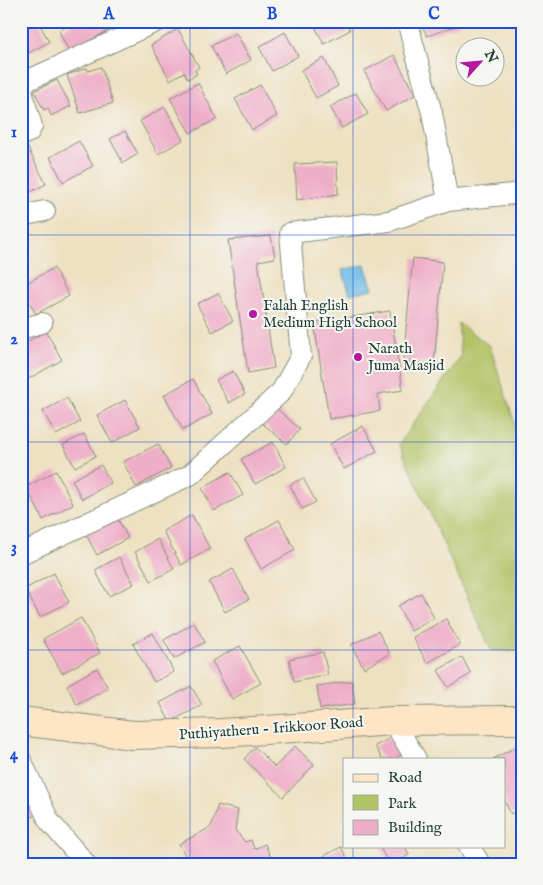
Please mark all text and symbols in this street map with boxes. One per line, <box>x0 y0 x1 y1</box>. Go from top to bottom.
text: A <box>103 5 116 25</box>
text: B <box>267 5 278 25</box>
text: C <box>428 5 440 25</box>
north arrow <box>456 38 506 88</box>
text: N <box>479 46 501 66</box>
text: 1 <box>11 123 17 143</box>
place label: Falah English Medium High School <box>263 296 398 332</box>
marker: Falah English Medium High School <box>247 308 259 320</box>
text: 2 <box>10 330 18 350</box>
place label: Narath Juma Masjid <box>366 339 445 375</box>
marker: Narath Juma Masjid <box>352 351 364 363</box>
text: 3 <box>11 538 17 558</box>
street label: Puthiyatheru - Irikkoor Road <box>178 713 365 744</box>
text: 4 <box>10 745 19 765</box>
legend <box>343 758 506 848</box>
text: Road <box>388 768 423 787</box>
text: Park <box>388 794 418 813</box>
text: Building <box>388 818 443 837</box>

